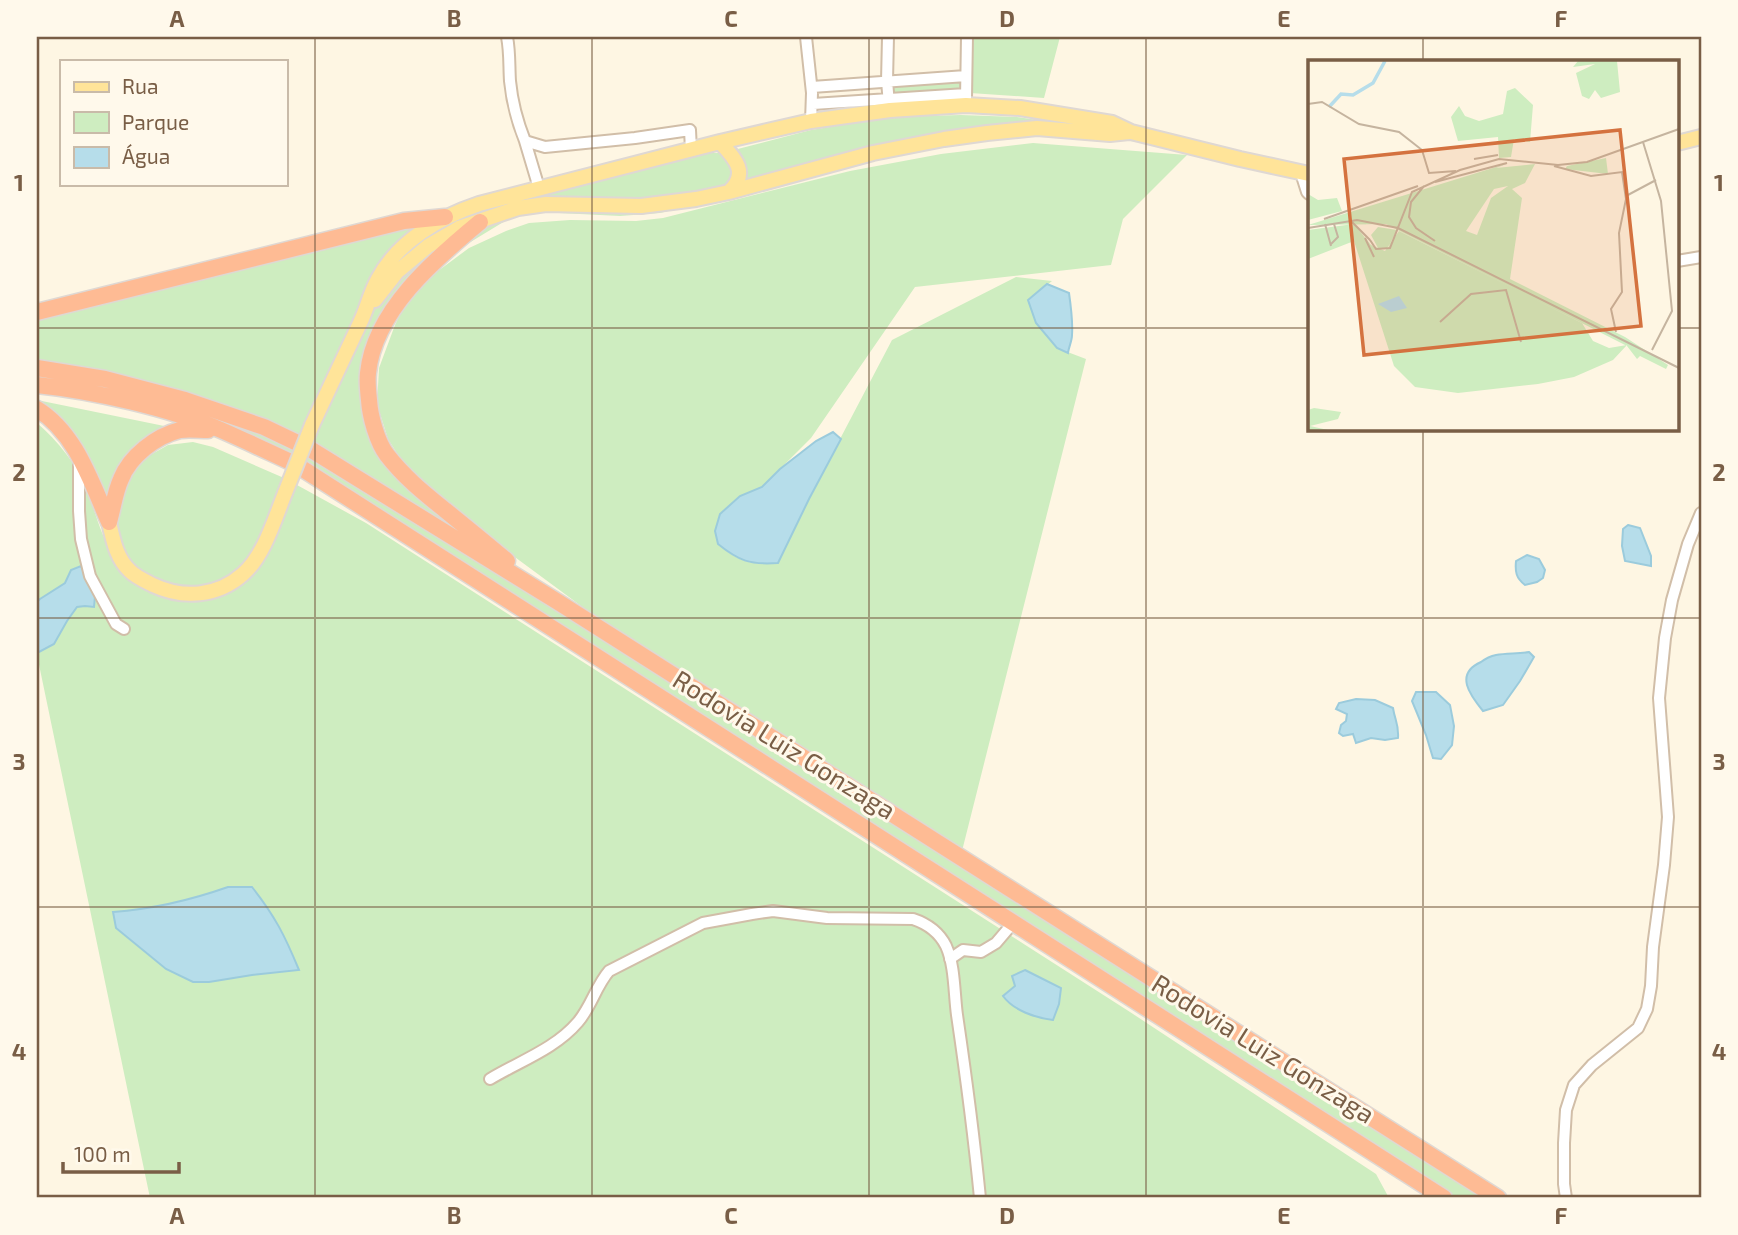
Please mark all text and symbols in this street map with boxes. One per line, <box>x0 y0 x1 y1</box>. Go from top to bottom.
text: A <box>169 4 185 32</box>
text: B <box>447 4 461 32</box>
text: C <box>724 4 738 32</box>
text: D <box>999 4 1015 32</box>
text: E <box>1277 4 1291 32</box>
text: F <box>1555 4 1568 32</box>
legend <box>60 60 287 186</box>
inset map <box>1308 60 1678 430</box>
text: Rua <box>122 73 158 98</box>
text: Parque <box>122 109 189 134</box>
text: Água <box>122 143 170 168</box>
text: 1 <box>14 168 24 196</box>
text: 1 <box>1714 168 1724 196</box>
text: 2 <box>12 458 26 486</box>
text: 2 <box>1712 458 1726 486</box>
street label: Rodovia Luiz Gonzaga <box>668 663 902 825</box>
text: 3 <box>12 747 26 775</box>
text: 3 <box>1712 747 1726 775</box>
street label: Rodovia Luiz Gonzaga <box>1147 967 1381 1129</box>
text: 4 <box>12 1037 26 1065</box>
text: 4 <box>1712 1037 1726 1065</box>
scale bar <box>63 1130 178 1174</box>
text: 100 m <box>74 1141 131 1166</box>
text: A <box>169 1201 185 1229</box>
text: B <box>447 1201 461 1229</box>
text: C <box>724 1201 738 1229</box>
text: D <box>999 1201 1015 1229</box>
text: E <box>1277 1201 1291 1229</box>
text: F <box>1555 1201 1568 1229</box>

